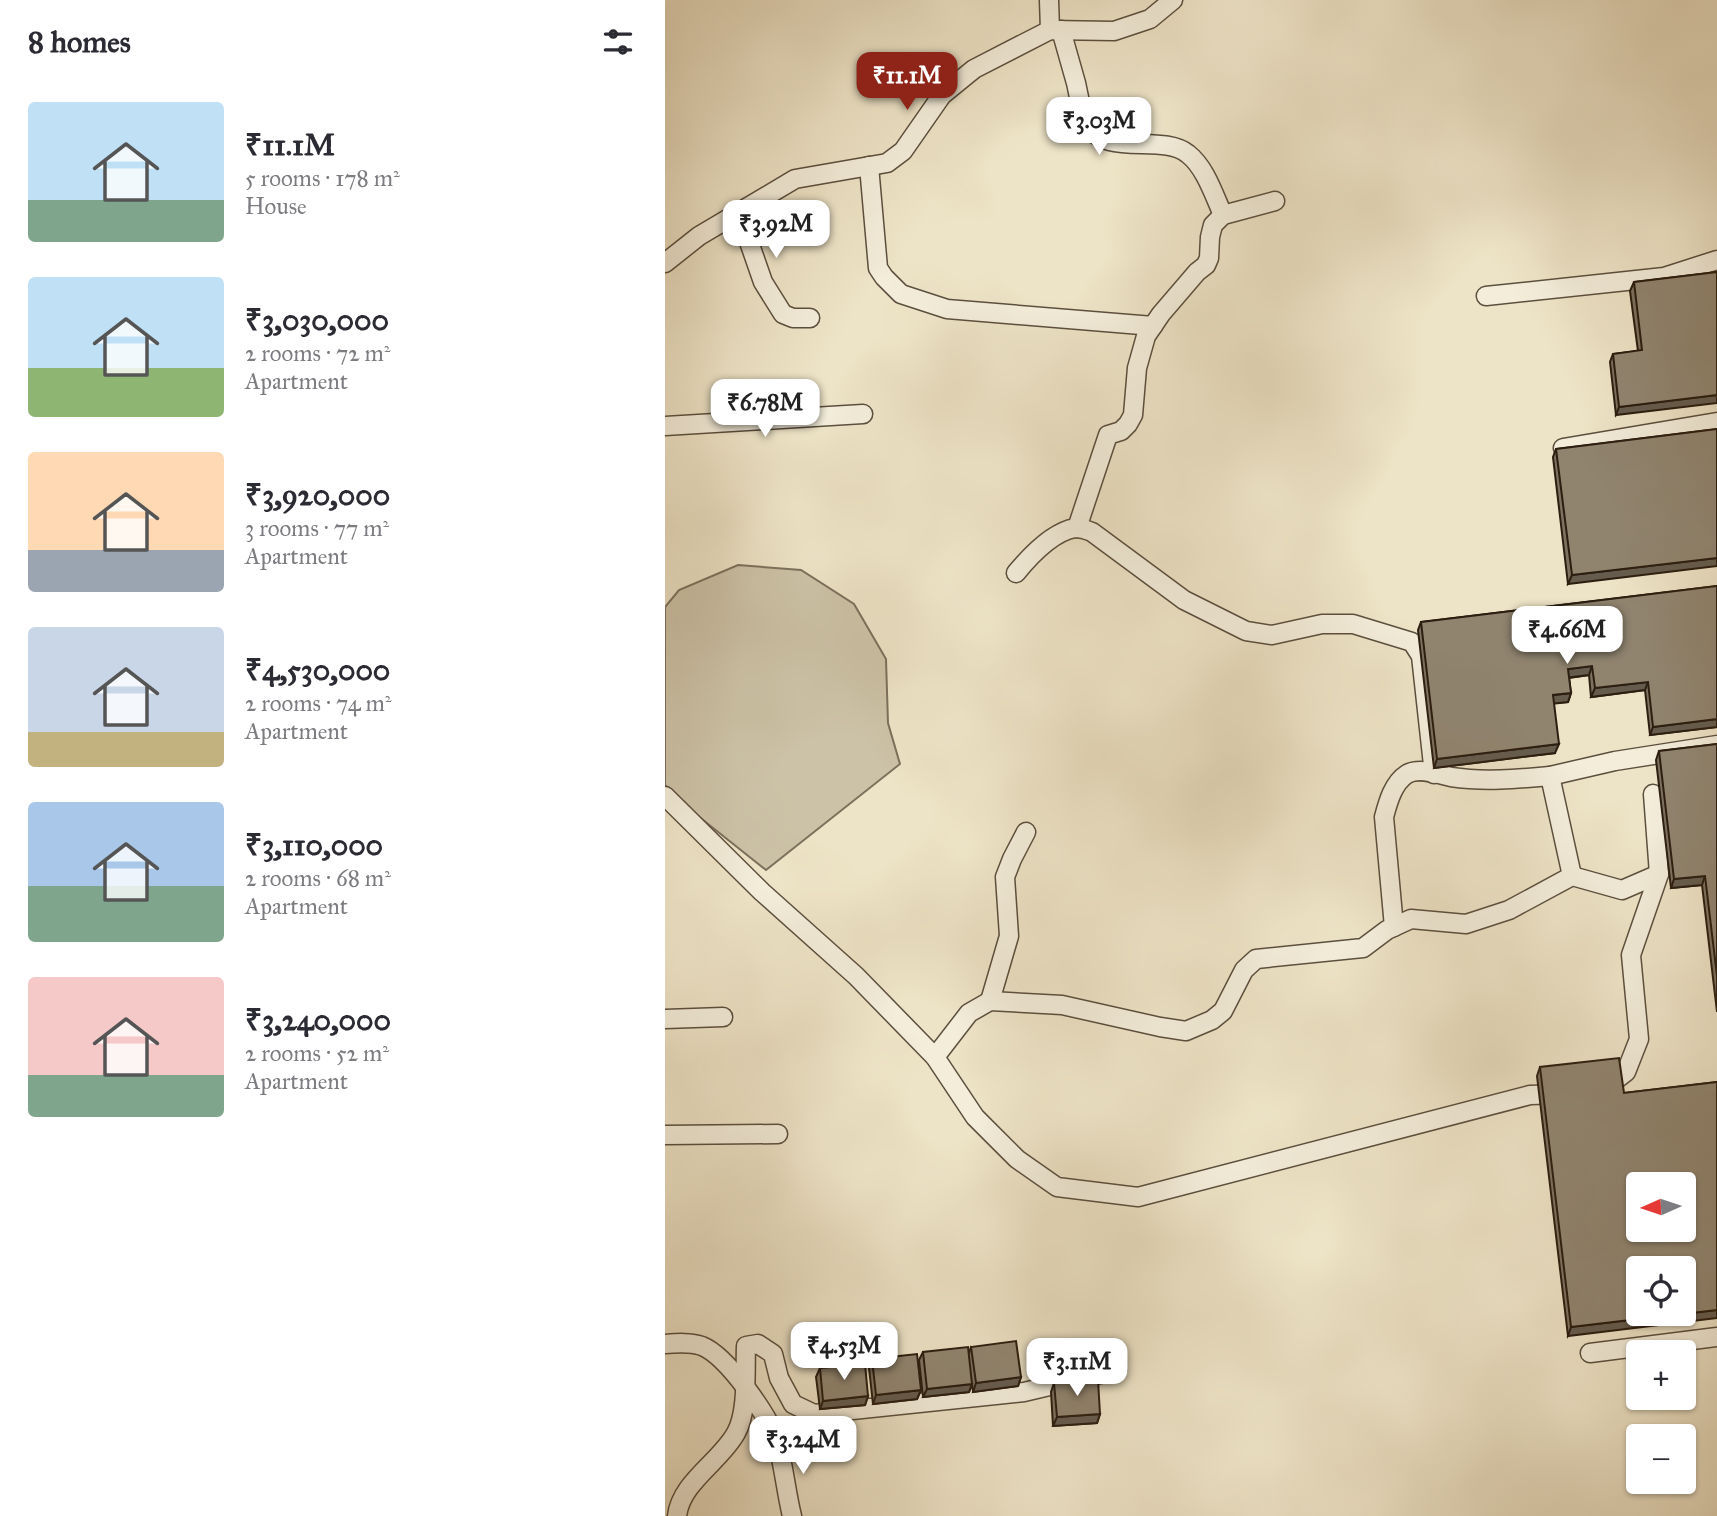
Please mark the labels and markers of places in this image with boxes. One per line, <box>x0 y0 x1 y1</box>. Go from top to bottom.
pin: ₹11.1M <box>850 52 964 112</box>
pin: ₹3.03M <box>1042 97 1156 157</box>
pin: ₹3.92M <box>719 201 833 260</box>
pin: ₹6.78M <box>708 380 822 439</box>
pin: ₹4.66M <box>1510 606 1624 666</box>
pin: ₹4.53M <box>787 1322 901 1382</box>
pin: ₹3.11M <box>1020 1338 1134 1398</box>
pin: ₹3.24M <box>746 1416 860 1476</box>

